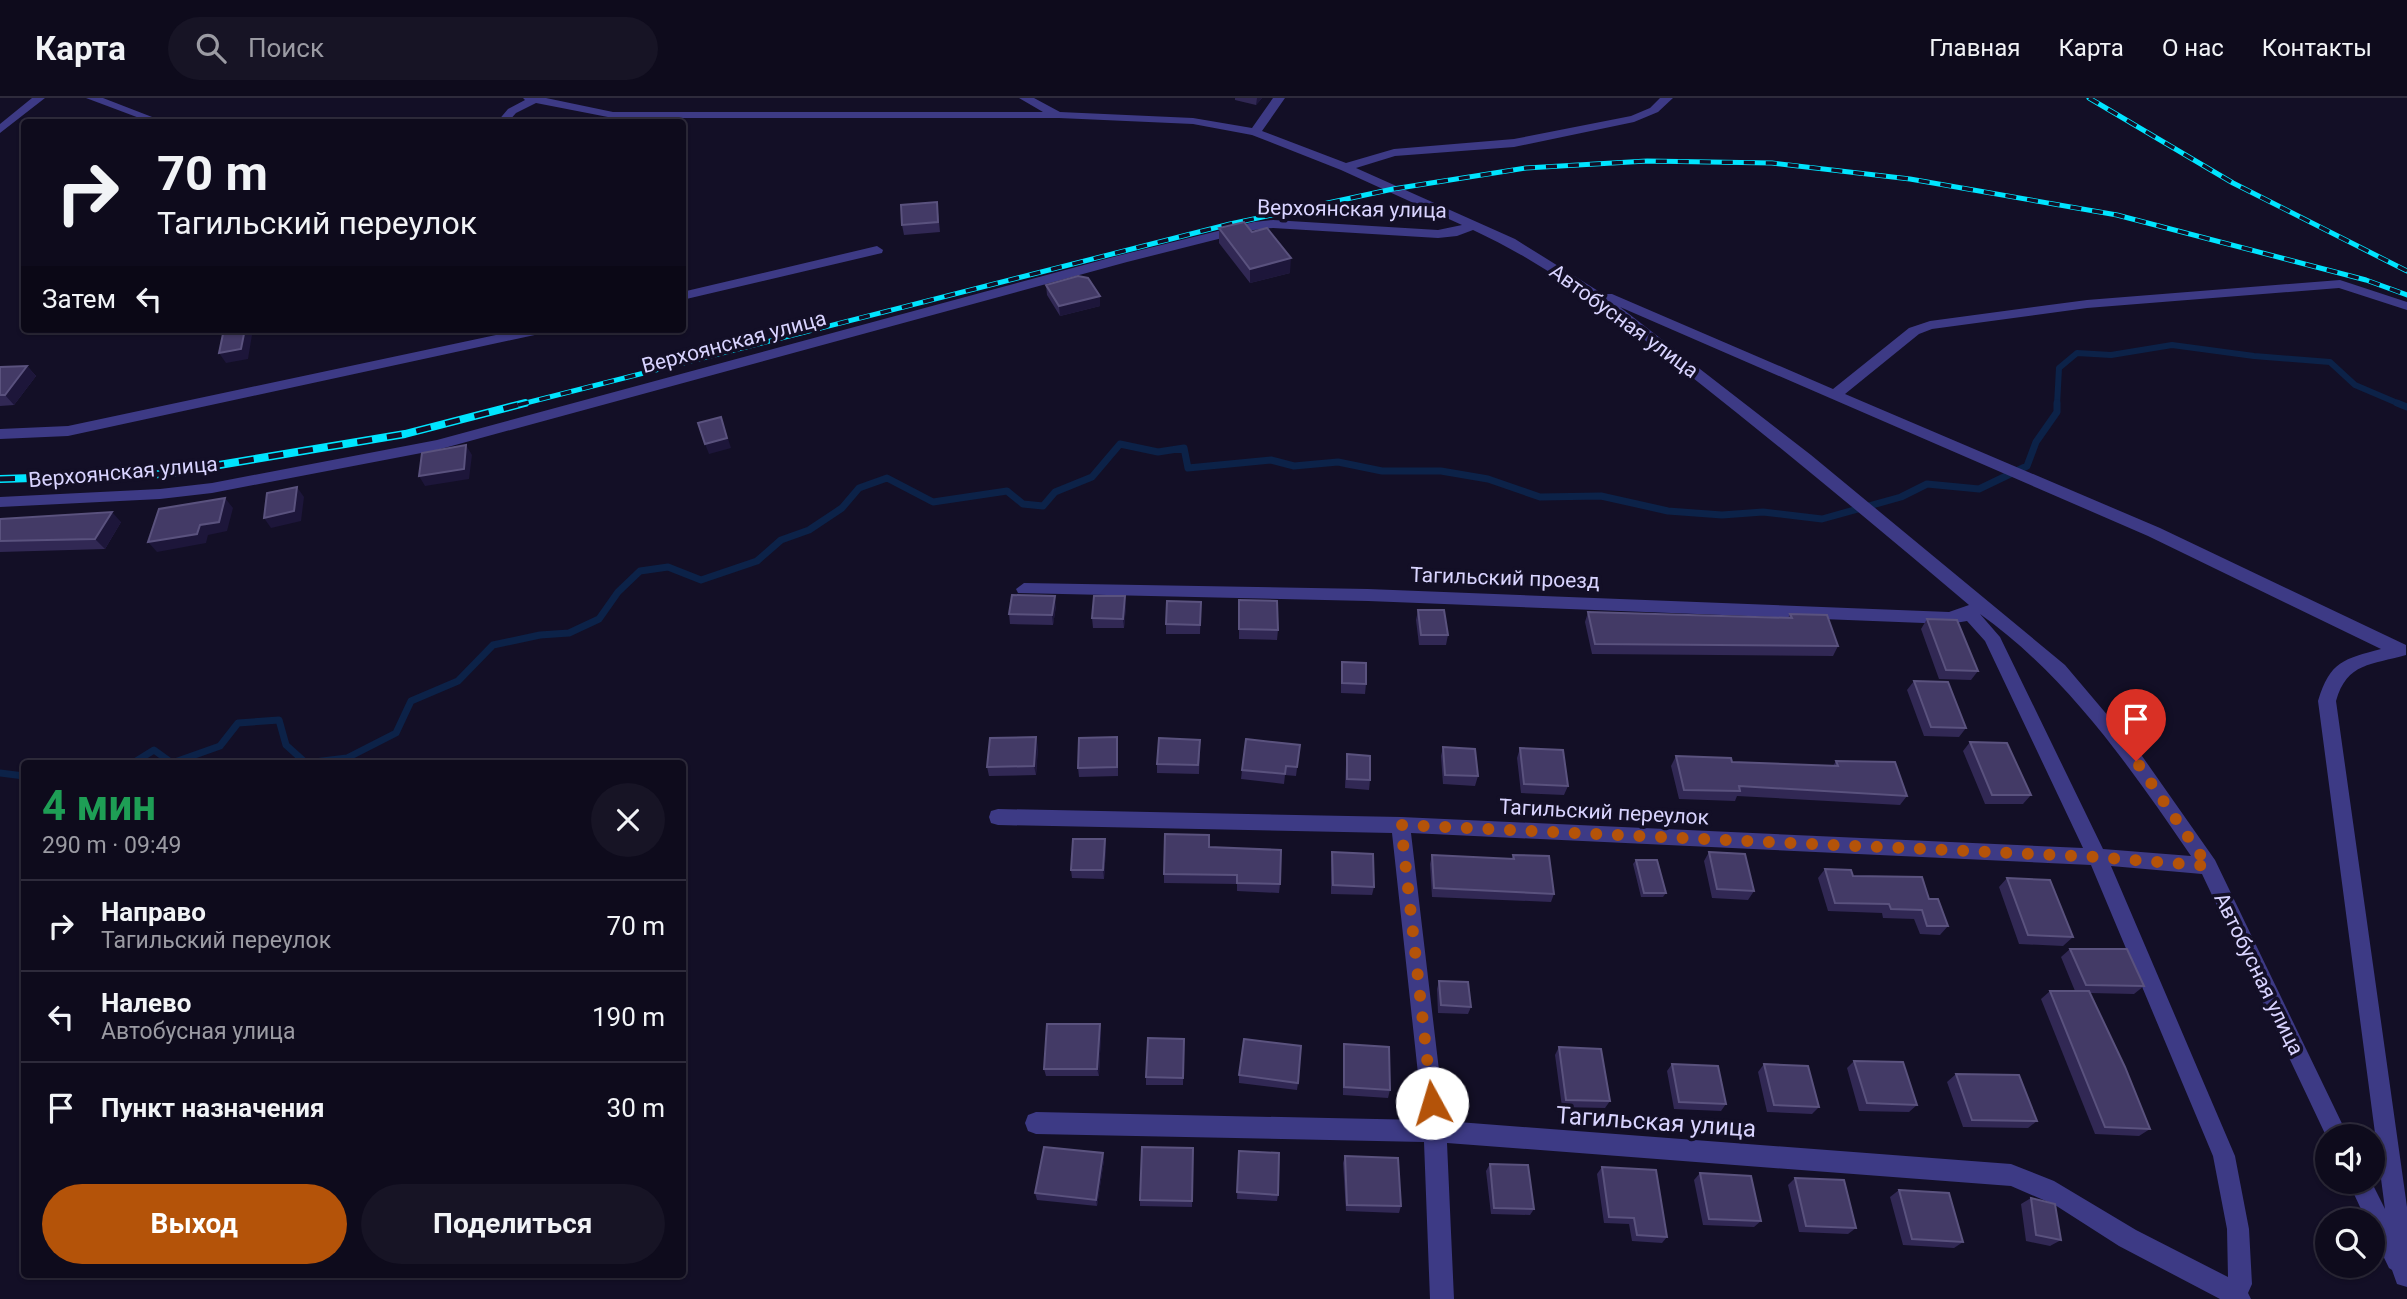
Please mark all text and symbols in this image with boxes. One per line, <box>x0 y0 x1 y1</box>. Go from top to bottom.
search box <box>168 17 658 80</box>
text: Карта <box>35 29 126 68</box>
icon: search <box>192 29 230 67</box>
text: Поиск <box>248 33 324 63</box>
text: Главная <box>1929 34 2020 62</box>
text: Карта <box>2058 34 2124 62</box>
text: О нас <box>2162 34 2224 62</box>
text: Контакты <box>2262 34 2372 62</box>
text: 70 m <box>157 145 268 202</box>
icon: right <box>42 147 133 238</box>
street label: Верхоянская улица <box>1257 195 1447 223</box>
text: Тагильский переулок <box>157 204 477 242</box>
street label: Автобусная улица <box>1545 259 1703 383</box>
icon: left <box>130 280 168 318</box>
text: Затем <box>42 284 116 314</box>
street label: Верхоянская улица <box>639 306 829 378</box>
street label: Верхоянская улица <box>27 452 219 492</box>
street label: Тагильский проезд <box>1410 563 1600 593</box>
pin <box>2106 689 2166 761</box>
icon: arrive <box>2117 700 2155 738</box>
text: 4 мин <box>42 781 156 830</box>
button: close <box>591 783 665 857</box>
street label: Тагильский переулок <box>1498 795 1710 830</box>
text: 290 m · 09:49 <box>42 832 181 859</box>
street label: Автобусная улица <box>2209 889 2309 1059</box>
text: Направо <box>101 897 206 927</box>
icon: right <box>42 907 80 945</box>
text: 70 m <box>607 911 665 941</box>
text: Тагильский переулок <box>101 927 331 954</box>
text: Налево <box>101 988 191 1018</box>
icon: left <box>42 998 80 1036</box>
text: 190 m <box>592 1002 665 1032</box>
text: Автобусная улица <box>101 1018 295 1045</box>
position arrow <box>1395 1066 1469 1140</box>
icon: arrive <box>42 1089 80 1127</box>
text: Пункт назначения <box>101 1093 325 1123</box>
text: 30 m <box>607 1093 665 1123</box>
street label: Тагильская улица <box>1555 1101 1757 1143</box>
map controls <box>2315 1124 2385 1278</box>
button: sound <box>2315 1124 2385 1194</box>
button: Выход <box>42 1184 347 1264</box>
button: Поделиться <box>361 1184 665 1264</box>
button: search <box>2315 1208 2385 1278</box>

